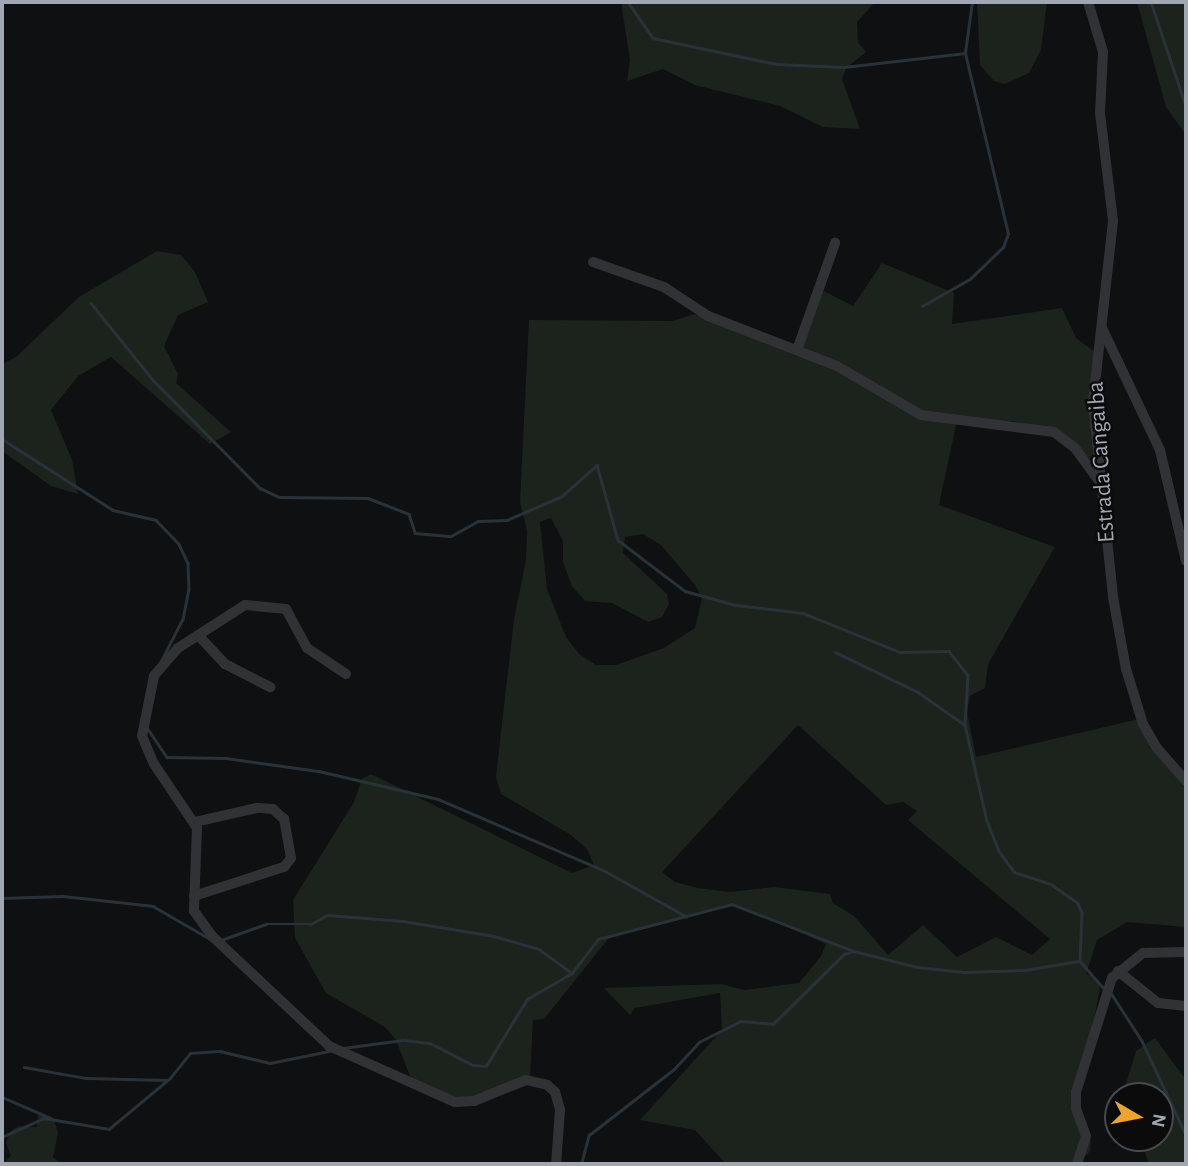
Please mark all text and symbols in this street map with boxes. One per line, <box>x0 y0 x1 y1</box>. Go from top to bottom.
street label: Estrada Cangaiba <box>1082 380 1122 544</box>
north arrow <box>1104 1082 1174 1152</box>
text: N <box>1148 1112 1169 1129</box>

